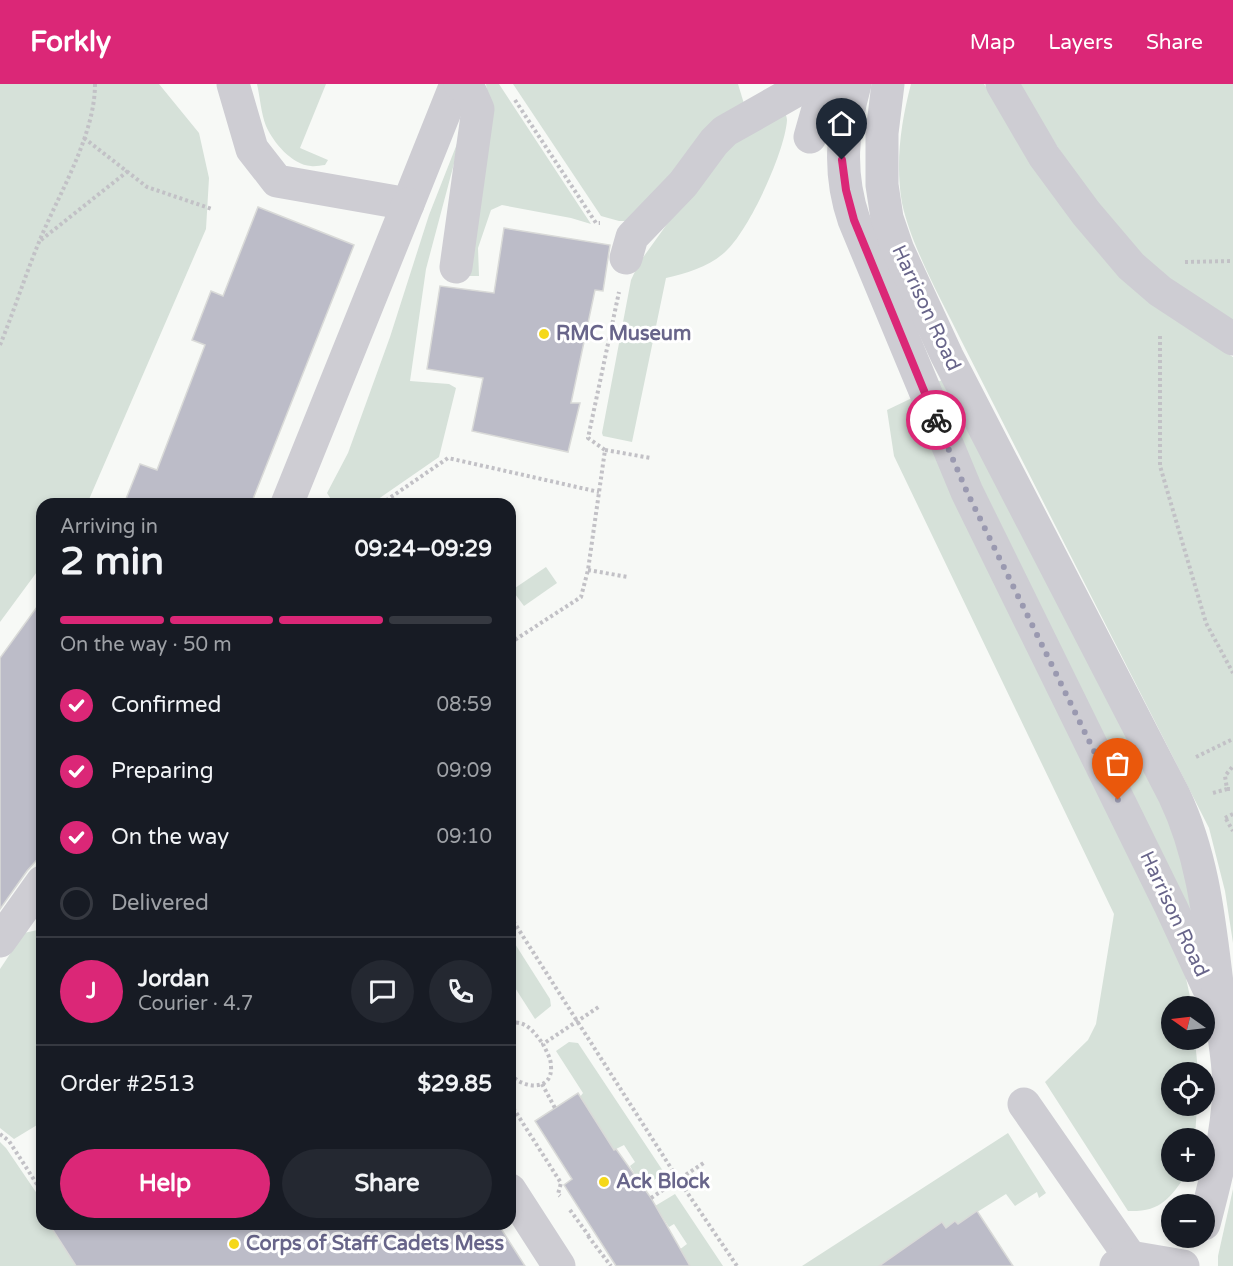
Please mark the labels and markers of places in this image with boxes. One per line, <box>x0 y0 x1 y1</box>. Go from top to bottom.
pin <box>816 98 867 160</box>
place label: RMC Museum <box>556 322 691 346</box>
marker: RMC Museum <box>537 327 551 341</box>
pin <box>1092 738 1143 800</box>
place label: Ack Block <box>616 1170 710 1194</box>
marker: Ack Block <box>597 1175 611 1189</box>
place label: Corps of Staff Cadets Mess <box>246 1232 504 1256</box>
marker: Corps of Staff Cadets Mess <box>227 1237 241 1251</box>

